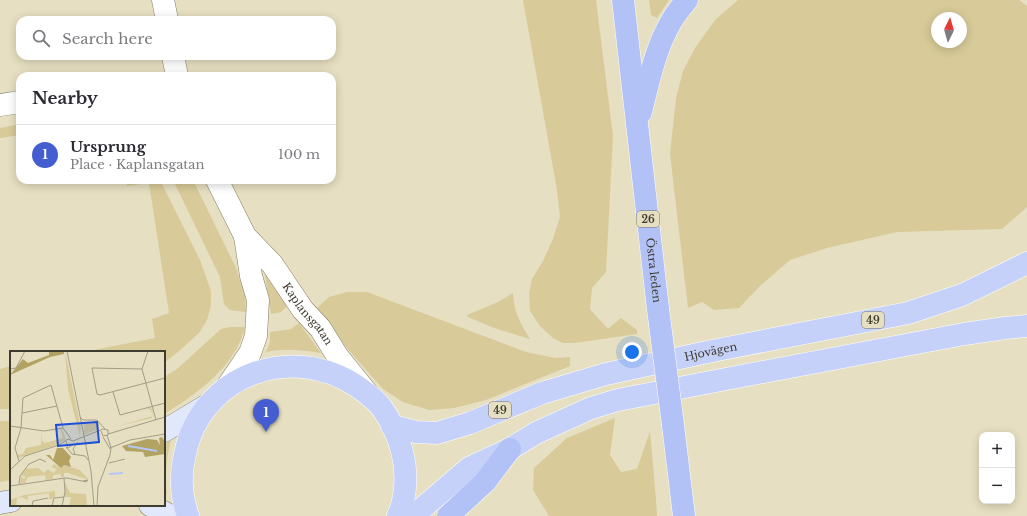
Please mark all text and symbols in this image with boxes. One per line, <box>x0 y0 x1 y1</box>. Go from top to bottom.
north arrow <box>931 12 967 48</box>
search box <box>16 16 336 60</box>
icon: search <box>30 27 52 49</box>
text: Search here <box>62 29 153 48</box>
text: Nearby <box>32 88 98 109</box>
text: Ursprung <box>70 137 146 156</box>
text: 1 <box>42 146 48 163</box>
text: 100 m <box>278 146 320 163</box>
text: Place · Kaplansgatan <box>70 156 204 173</box>
road number: 26 <box>637 211 659 227</box>
street label: Östra leden <box>643 237 664 304</box>
street label: Kaplansgatan <box>280 280 336 348</box>
road number: 49 <box>862 312 884 328</box>
street label: Hjovägen <box>683 339 739 364</box>
your location <box>622 342 642 362</box>
inset map <box>10 351 165 506</box>
pin: 1 <box>253 399 279 432</box>
road number: 49 <box>489 402 511 418</box>
map controls <box>979 432 1015 504</box>
button: + <box>979 432 1015 468</box>
button: − <box>979 468 1015 504</box>

